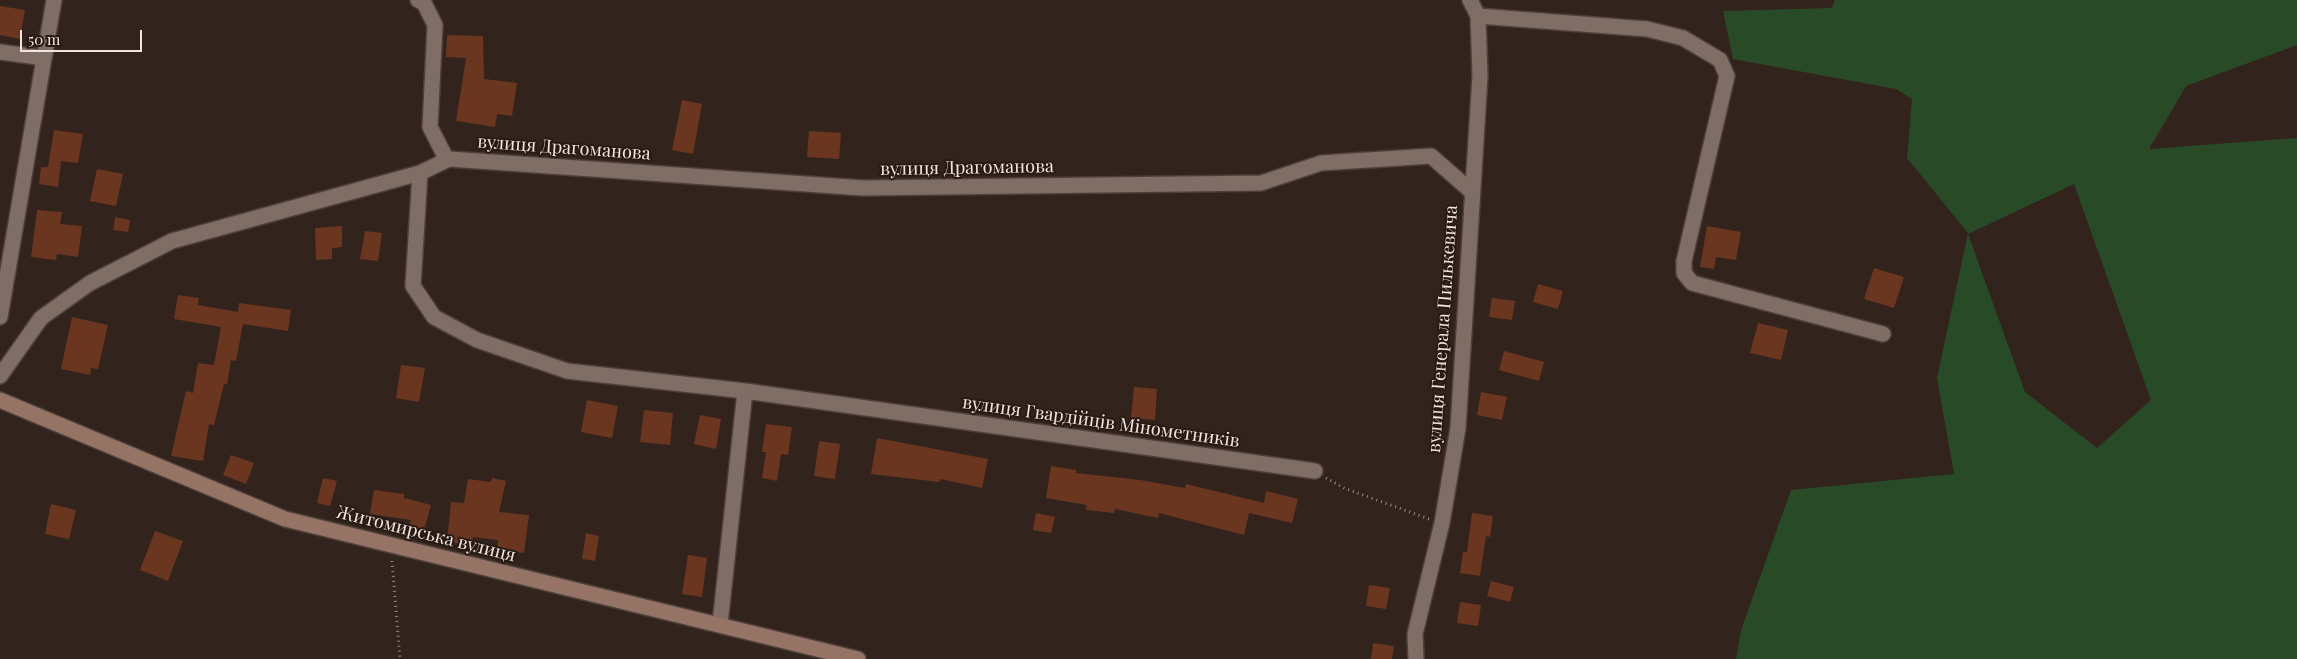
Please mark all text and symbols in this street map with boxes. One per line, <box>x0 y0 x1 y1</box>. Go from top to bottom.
scale bar <box>22 20 145 52</box>
text: 50 m <box>28 29 60 49</box>
street label: вулиця Драгоманова <box>477 131 651 165</box>
street label: вулиця Драгоманова <box>880 156 1054 180</box>
street label: вулиця Генерала Пилькевича <box>1424 205 1462 453</box>
street label: вулиця Гвардійців Мінометників <box>961 392 1241 452</box>
street label: Житомирська вулиця <box>334 501 518 567</box>

